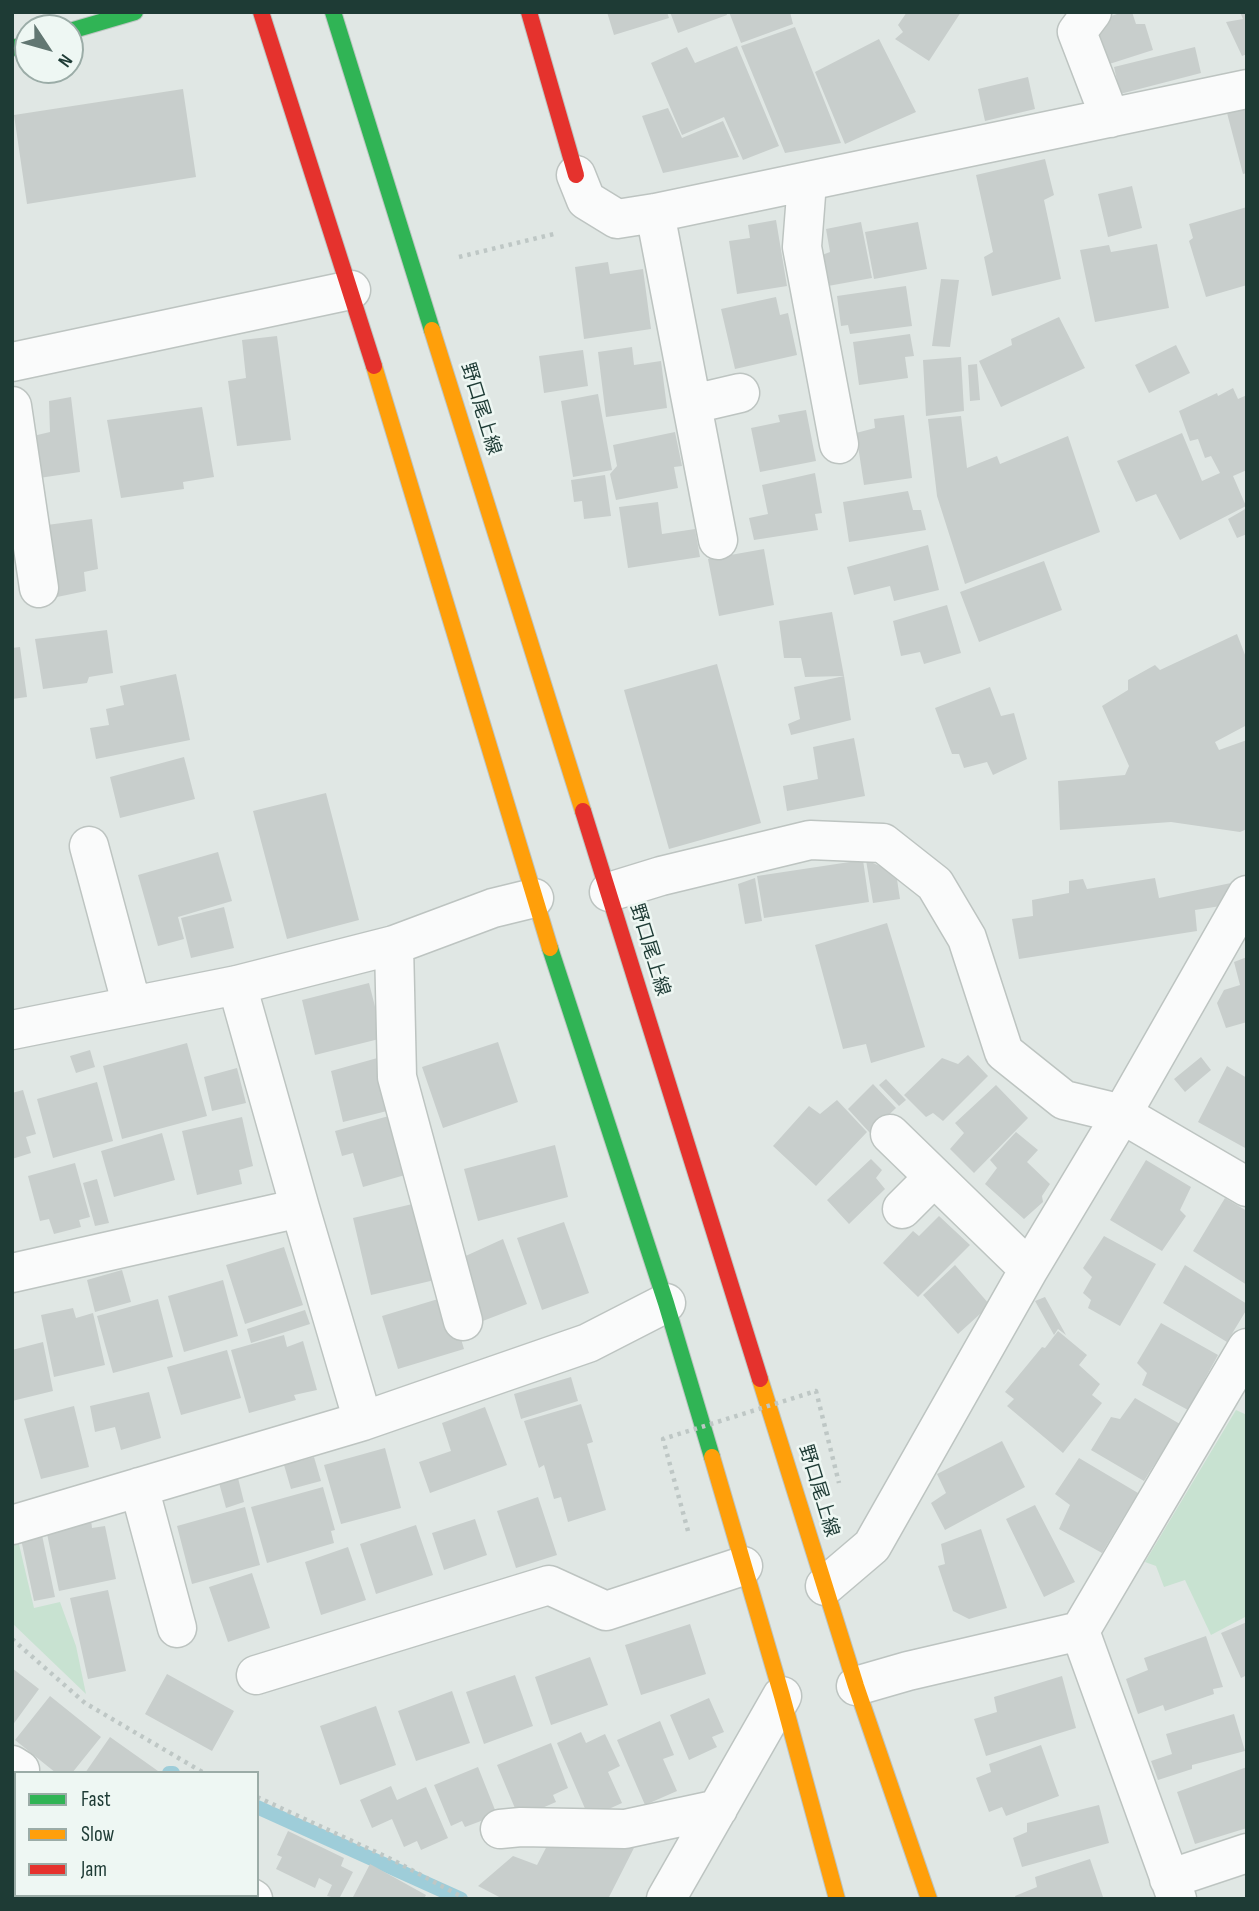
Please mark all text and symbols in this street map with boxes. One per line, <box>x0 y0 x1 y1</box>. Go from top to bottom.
north arrow <box>14 14 84 84</box>
text: N <box>52 50 77 71</box>
street label: 野口尾上線 <box>455 360 505 458</box>
street label: 野口尾上線 <box>624 901 674 999</box>
street label: 野口尾上線 <box>793 1442 843 1540</box>
legend <box>14 1771 259 1897</box>
text: Fast <box>81 1787 111 1812</box>
text: Slow <box>81 1822 114 1847</box>
text: Jam <box>81 1857 107 1882</box>

